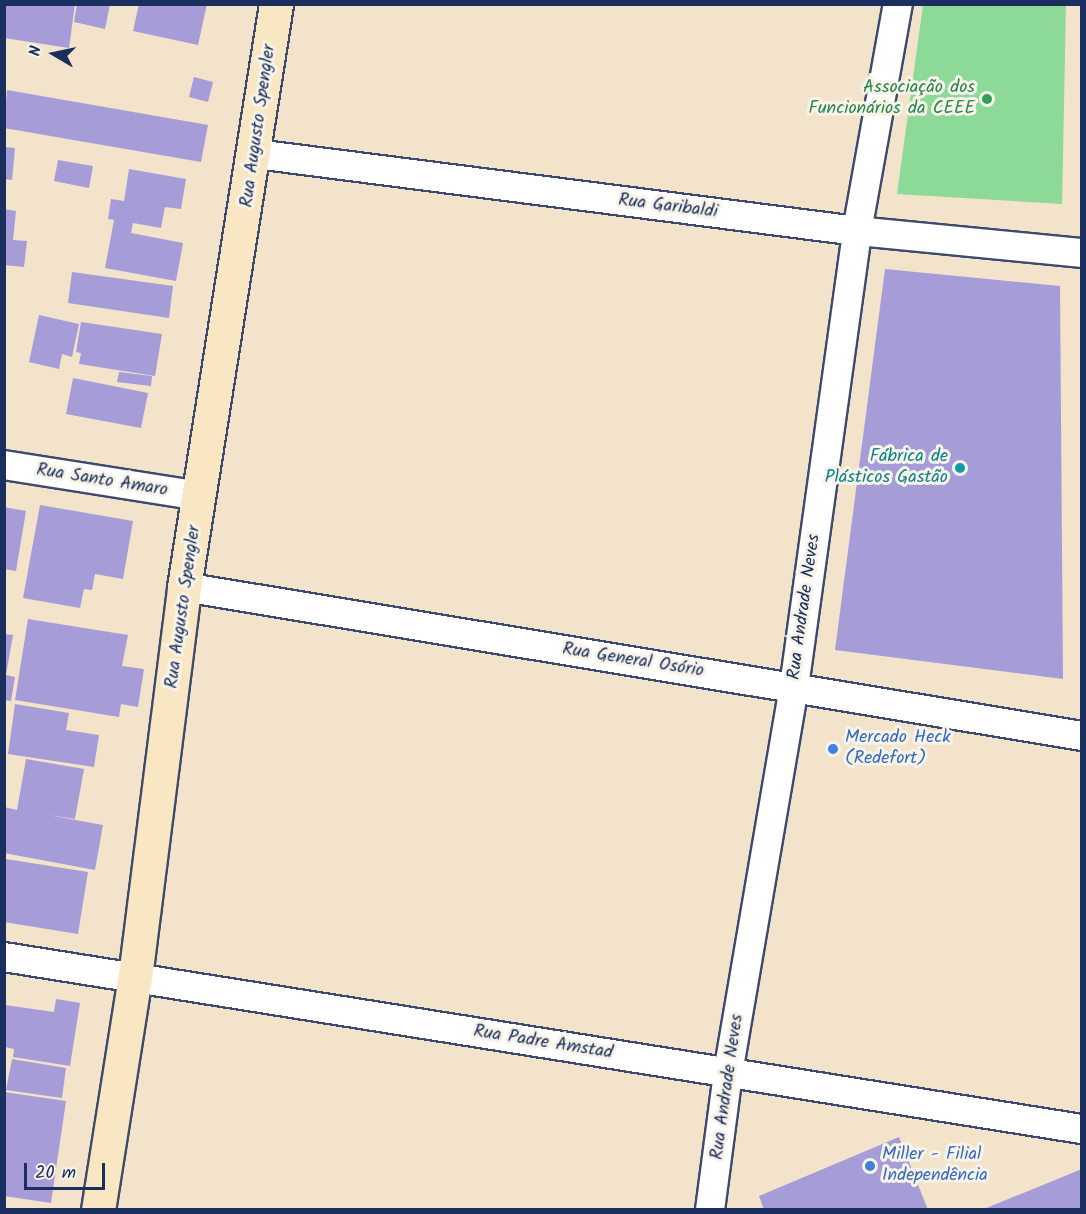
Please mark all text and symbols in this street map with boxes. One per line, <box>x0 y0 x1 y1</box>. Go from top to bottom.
north arrow <box>24 24 84 84</box>
street label: Rua Augusto Spengler <box>237 43 281 209</box>
text: N <box>23 44 49 58</box>
place label: Associação dos Funcionários da CEEE <box>809 78 975 121</box>
marker: Associação dos Funcionários da CEEE <box>980 92 994 106</box>
street label: Rua Garibaldi <box>617 190 719 224</box>
place label: Fábrica de Plásticos Gastão <box>825 447 948 490</box>
street label: Rua Santo Amaro <box>35 460 169 502</box>
marker: Fábrica de Plásticos Gastão <box>953 461 967 475</box>
street label: Rua Augusto Spengler <box>162 524 206 690</box>
street label: Rua Andrade Neves <box>784 533 826 681</box>
street label: Rua General Osório <box>561 639 705 683</box>
place label: Mercado Heck (Redefort) <box>845 728 951 771</box>
marker: Mercado Heck (Redefort) <box>826 742 840 756</box>
street label: Rua Andrade Neves <box>707 1013 749 1161</box>
street label: Rua Padre Amstad <box>472 1021 614 1065</box>
place label: Miller - Filial Independência <box>882 1145 988 1188</box>
scale bar <box>27 1151 108 1189</box>
text: 20 m <box>35 1159 76 1188</box>
marker: Miller - Filial Independência <box>863 1159 877 1173</box>

